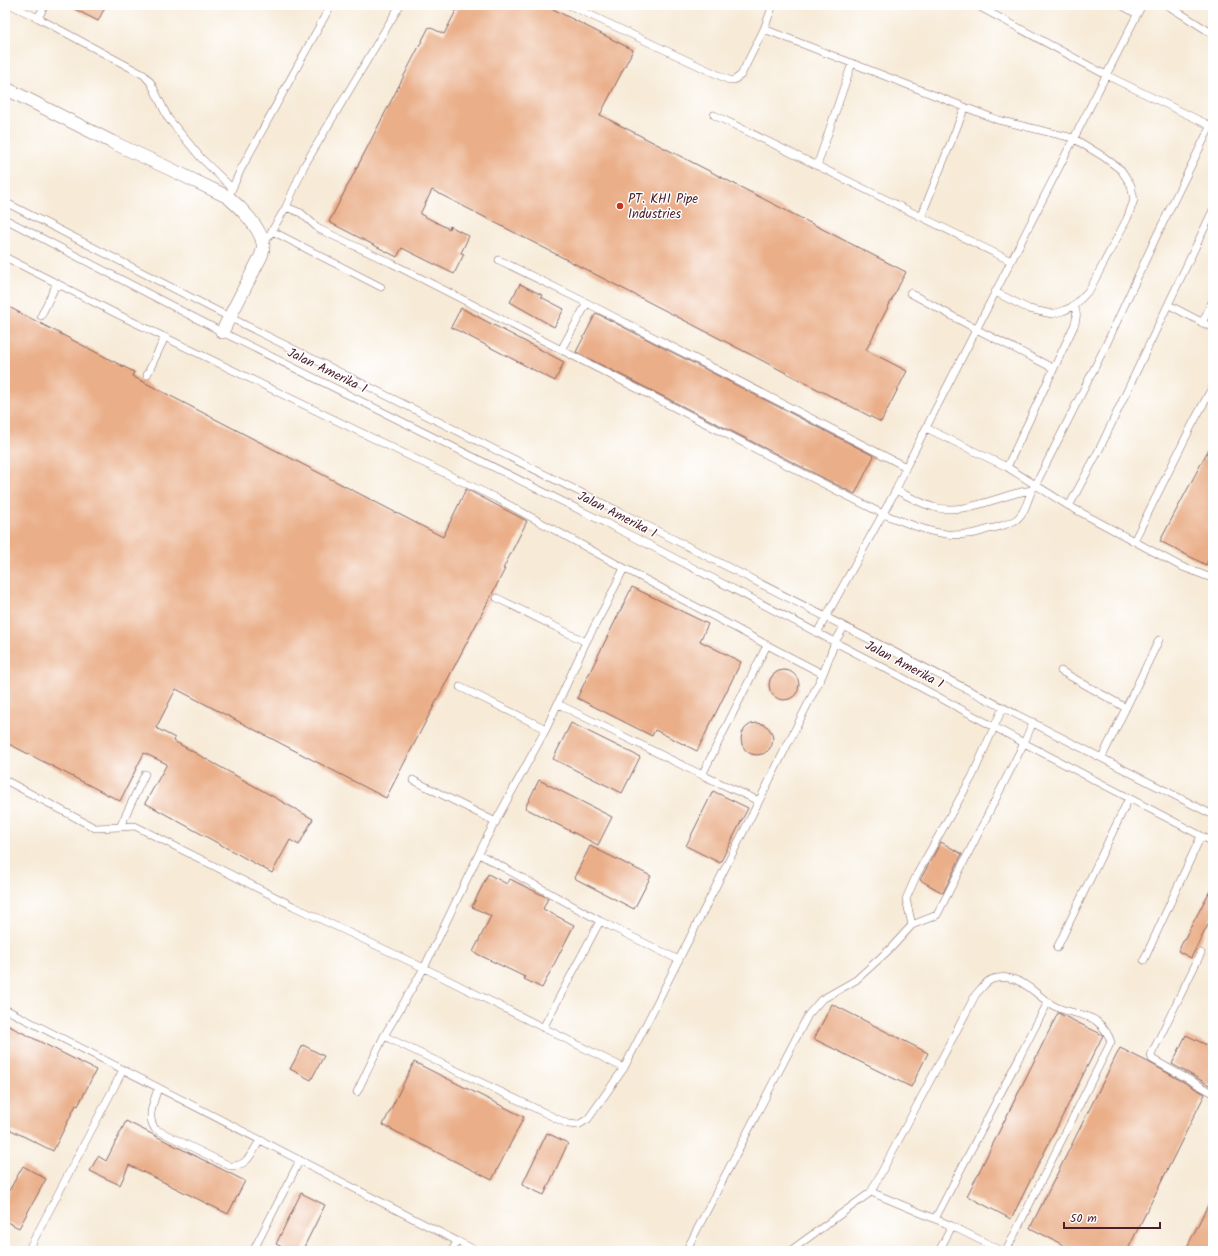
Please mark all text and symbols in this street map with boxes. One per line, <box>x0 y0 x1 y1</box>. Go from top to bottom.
place label: PT. KHI Pipe Industries <box>628 189 698 225</box>
marker: PT. KHI Pipe Industries <box>615 201 625 211</box>
street label: Jalan Amerika 1 <box>283 343 371 399</box>
street label: Jalan Amerika 1 <box>574 486 660 544</box>
street label: Jalan Amerika 1 <box>861 635 947 695</box>
scale bar <box>1064 1204 1160 1230</box>
text: 50 m <box>1070 1209 1097 1228</box>

